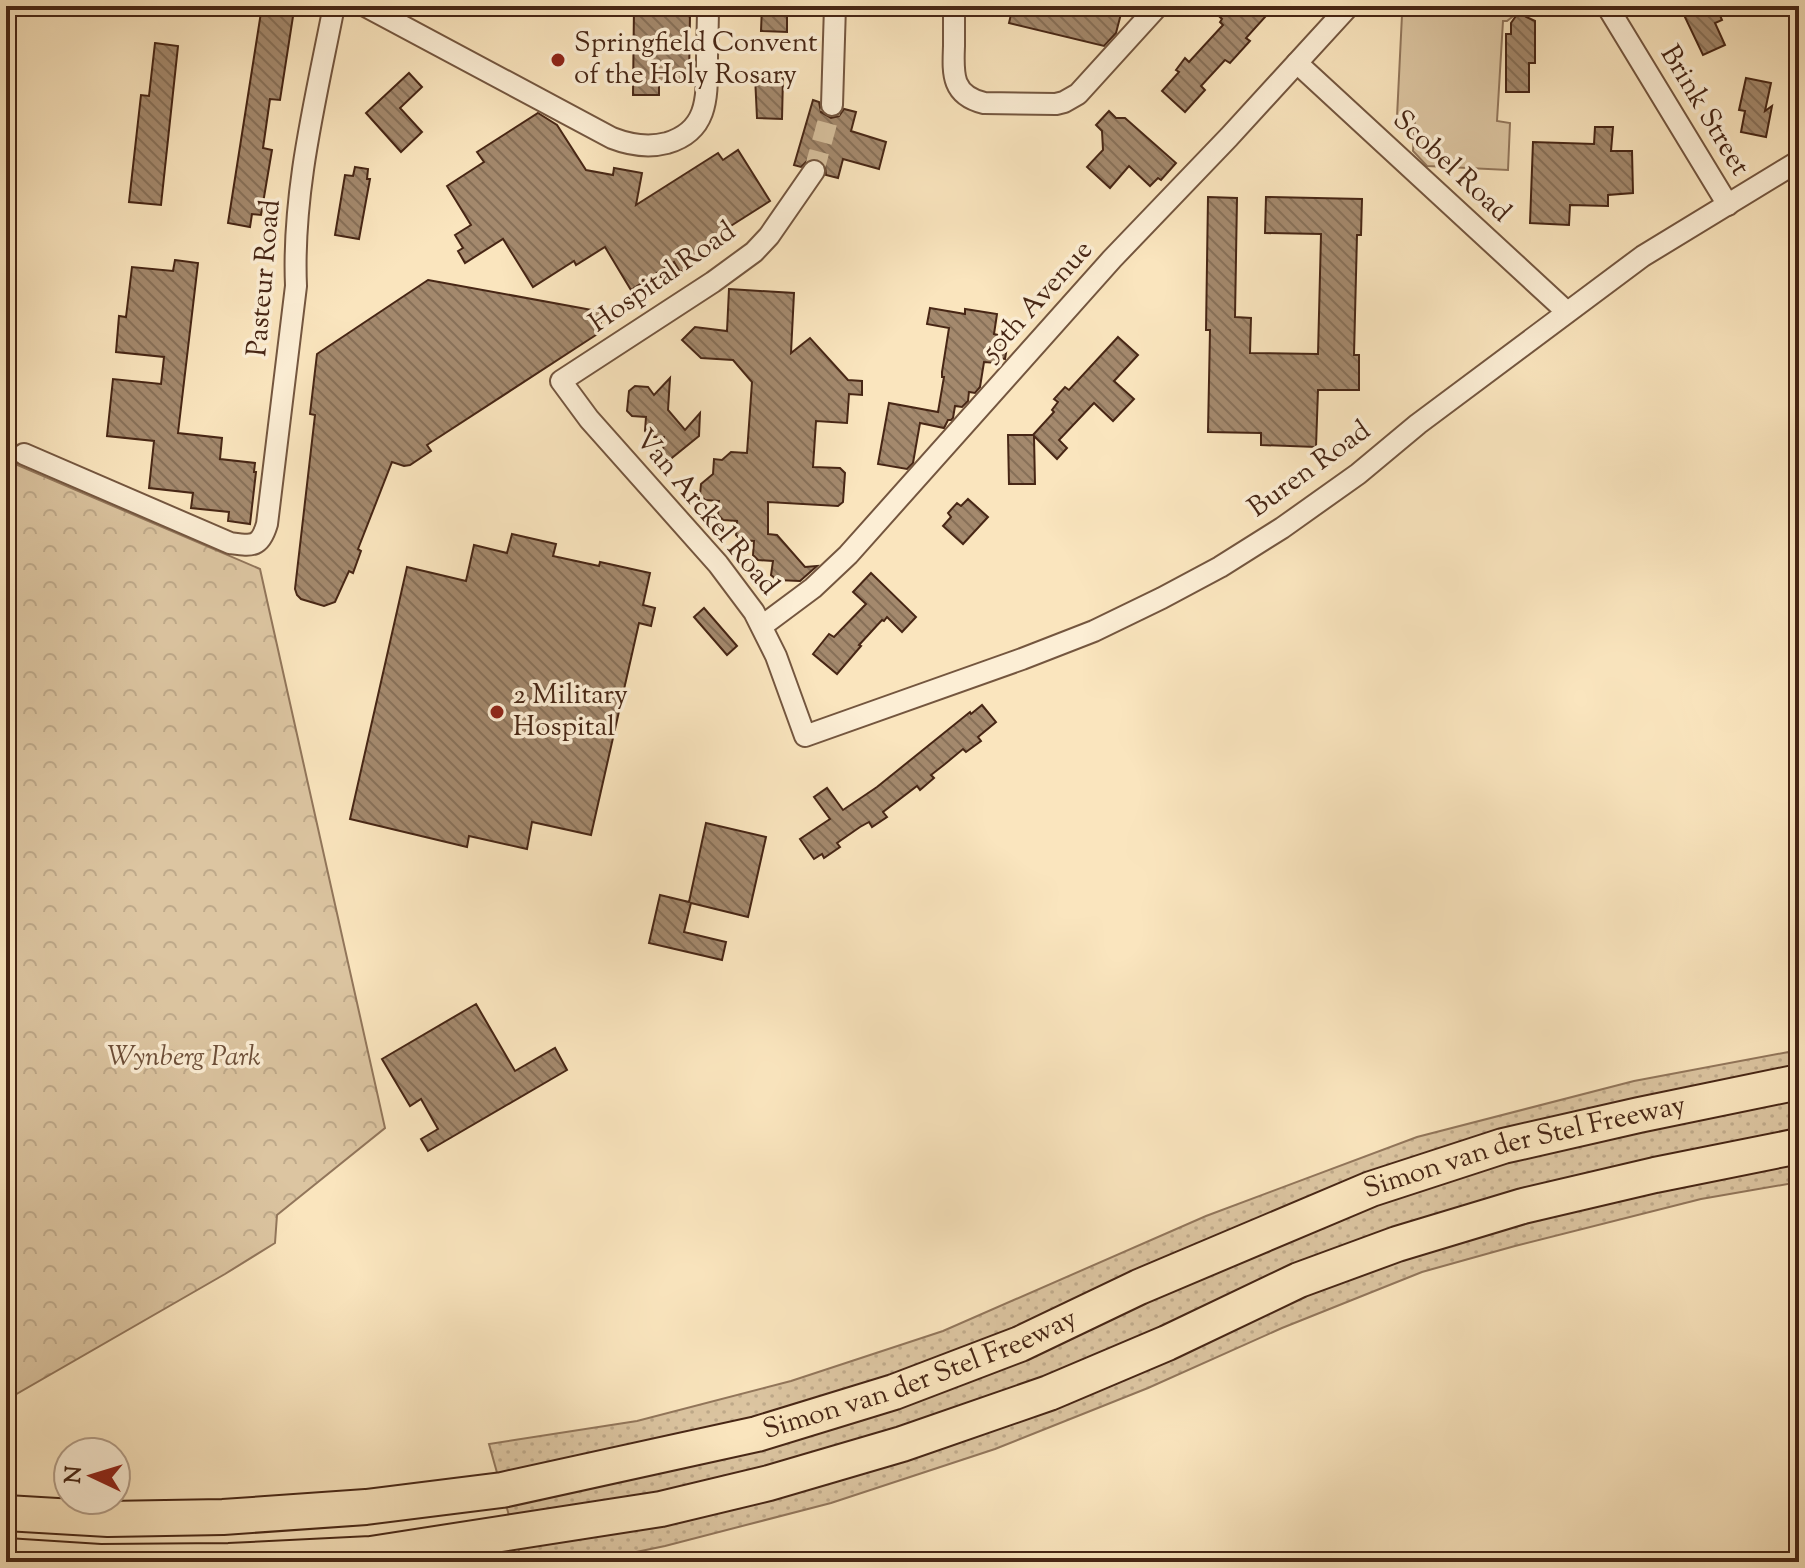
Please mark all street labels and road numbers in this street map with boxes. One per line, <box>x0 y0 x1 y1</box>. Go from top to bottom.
street label: Brink Street <box>1649 38 1759 184</box>
street label: Scobel Road <box>1383 101 1519 233</box>
street label: Pasteur Road <box>238 198 292 358</box>
street label: Hospital Road <box>581 212 745 343</box>
street label: 50th Avenue <box>972 232 1103 372</box>
street label: Buren Road <box>1240 412 1380 528</box>
street label: Van Arckel Road <box>624 421 788 605</box>
street label: Simon van der Stel Freeway <box>1358 1086 1689 1210</box>
street label: Simon van der Stel Freeway <box>758 1299 1084 1451</box>

